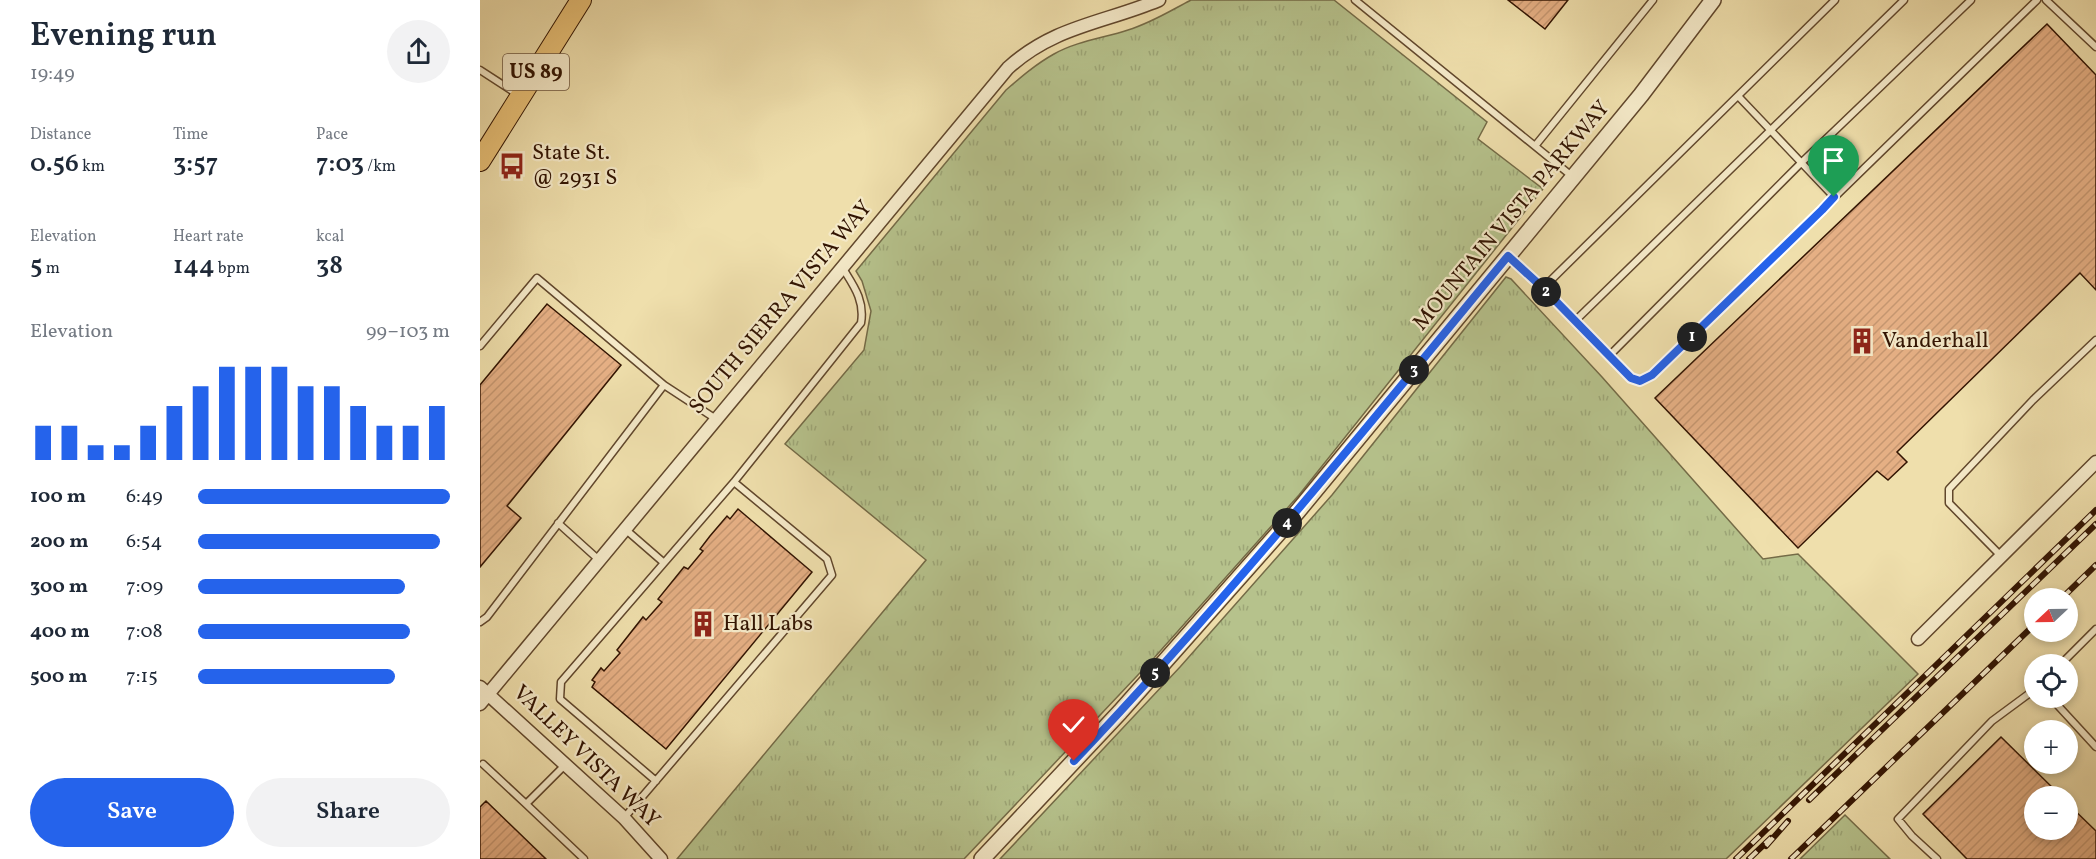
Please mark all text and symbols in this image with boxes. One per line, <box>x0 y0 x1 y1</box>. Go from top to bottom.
text: Evening run <box>30 14 217 60</box>
button: share <box>387 20 450 83</box>
road number: US 89 <box>503 54 569 90</box>
text: 19:49 <box>30 60 75 88</box>
street label: MOUNTAIN VISTA PARKWAY <box>1406 94 1618 338</box>
text: Distance <box>30 124 91 146</box>
text: Time <box>173 124 208 146</box>
text: Pace <box>316 124 348 146</box>
pin <box>1808 135 1859 197</box>
place label: State St. @ 2931 S <box>532 138 617 194</box>
icon: arrive <box>1817 144 1850 177</box>
text: 0.56 <box>30 146 79 182</box>
text: 3:57 <box>173 146 218 182</box>
text: 7:03 <box>316 146 364 182</box>
bus stop icon: State St. @ 2931 S <box>497 151 527 181</box>
text: km <box>79 156 105 178</box>
text: /km <box>364 156 396 178</box>
street label: SOUTH SIERRA VISTA WAY <box>682 194 880 422</box>
text: Elevation <box>30 226 97 248</box>
text: Heart rate <box>173 226 244 248</box>
text: kcal <box>316 226 344 248</box>
text: 5 <box>30 248 43 284</box>
text: 144 <box>173 248 215 284</box>
text: 38 <box>316 248 343 284</box>
text: m <box>43 258 60 280</box>
text: bpm <box>215 258 250 280</box>
pin: 2 <box>1531 277 1561 307</box>
text: 2 <box>1542 281 1550 303</box>
text: Elevation <box>30 318 113 346</box>
text: 99–103 m <box>366 318 450 346</box>
pin: 1 <box>1677 322 1707 352</box>
text: 1 <box>1689 326 1695 348</box>
building icon: Vanderhall <box>1847 326 1877 356</box>
place label: Vanderhall <box>1882 326 1988 357</box>
pin: 3 <box>1399 355 1429 385</box>
text: 3 <box>1410 359 1418 381</box>
text: 100 m <box>30 483 86 511</box>
text: 6:49 <box>126 483 163 511</box>
pin: 4 <box>1272 508 1302 538</box>
text: 4 <box>1282 512 1292 534</box>
text: 200 m <box>30 528 88 556</box>
text: 6:54 <box>126 528 162 556</box>
text: 300 m <box>30 573 88 601</box>
text: 7:09 <box>126 573 163 601</box>
north arrow <box>2024 588 2078 642</box>
map controls <box>2024 588 2078 840</box>
building icon: Hall Labs <box>688 609 718 639</box>
place label: Hall Labs <box>723 609 813 640</box>
text: 400 m <box>30 618 90 646</box>
text: 7:08 <box>126 618 163 646</box>
button: locate <box>2024 654 2078 708</box>
pin: 5 <box>1140 658 1170 688</box>
text: 5 <box>1151 662 1159 684</box>
text: 500 m <box>30 663 88 691</box>
text: 7:15 <box>126 663 158 691</box>
street label: VALLEY VISTA WAY <box>505 678 667 836</box>
pin <box>1048 699 1099 761</box>
icon: check <box>1057 708 1090 741</box>
button: + <box>2024 720 2078 774</box>
button: Save <box>30 778 234 847</box>
button: Share <box>246 778 450 847</box>
button: − <box>2024 786 2078 840</box>

